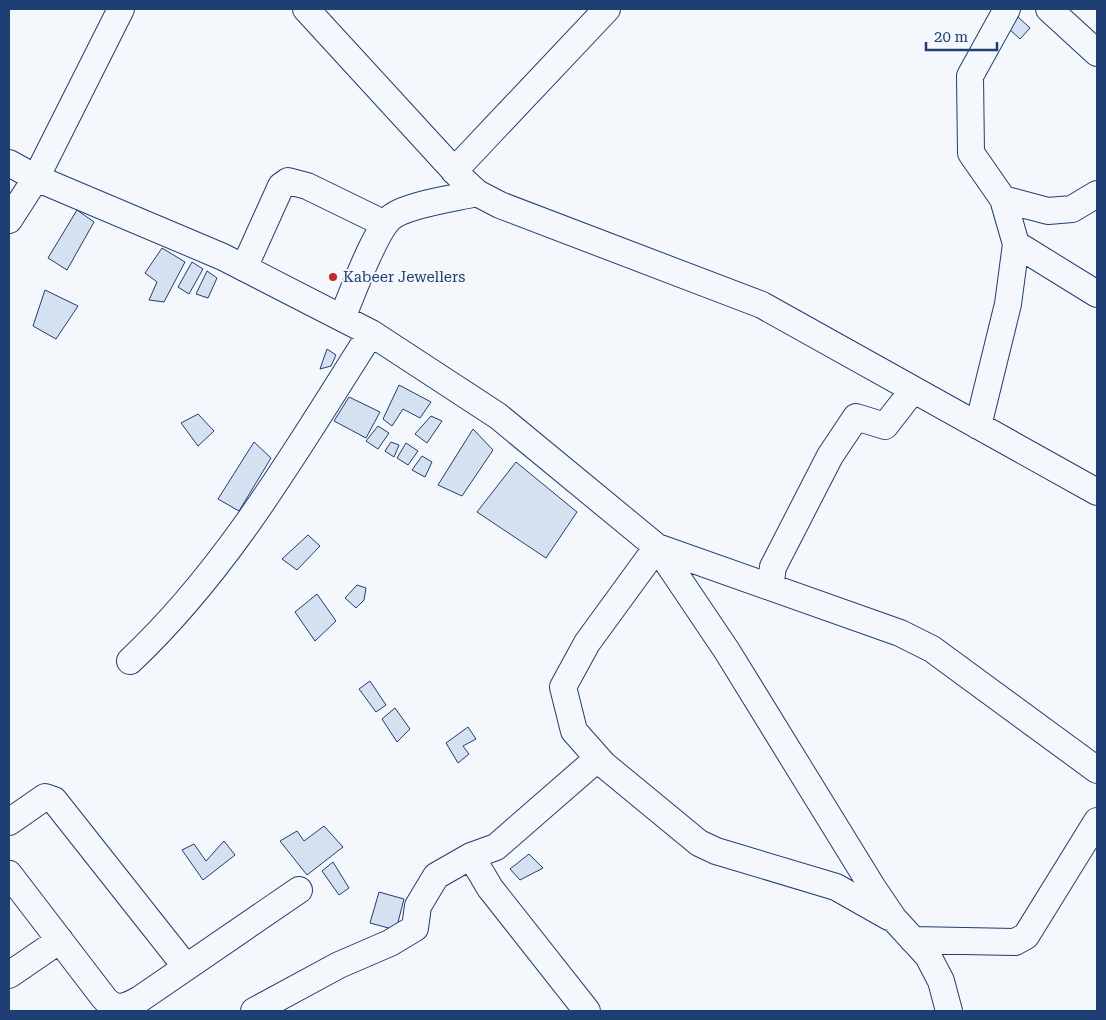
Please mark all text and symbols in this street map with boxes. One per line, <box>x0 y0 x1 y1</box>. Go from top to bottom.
scale bar <box>926 20 997 52</box>
text: 20 m <box>934 28 969 46</box>
place label: Kabeer Jewellers <box>343 268 465 286</box>
marker: Kabeer Jewellers <box>327 271 339 283</box>

